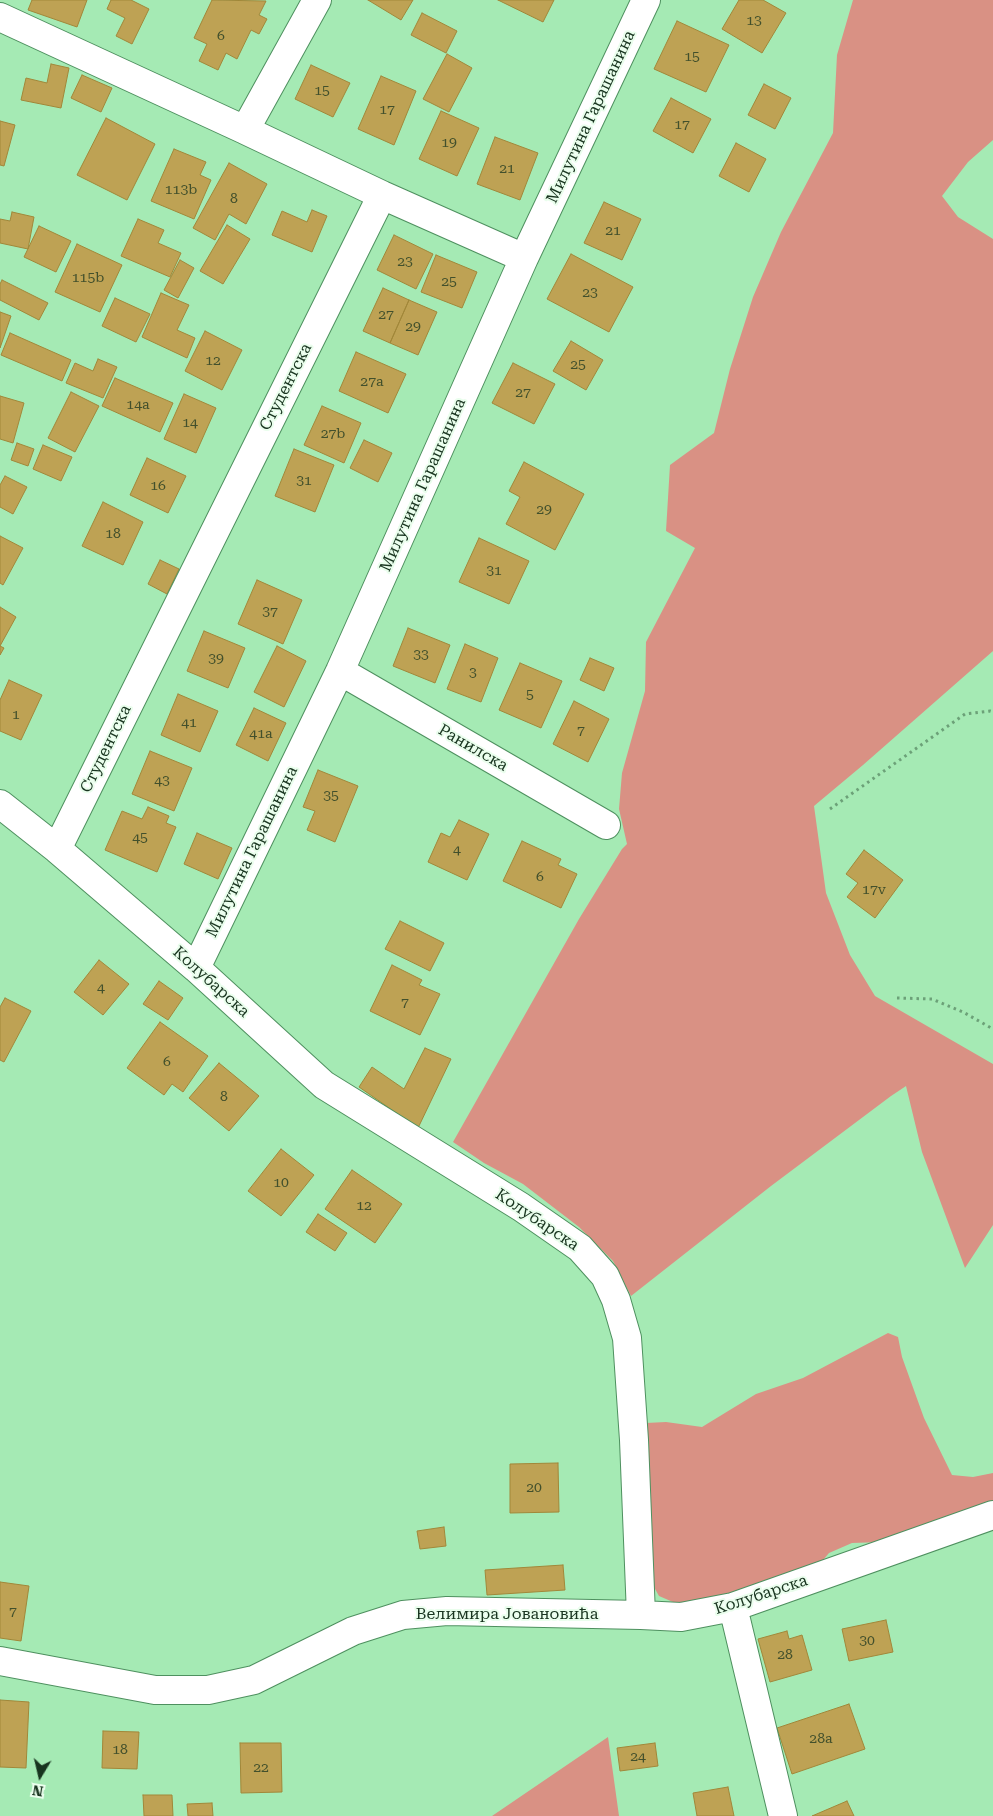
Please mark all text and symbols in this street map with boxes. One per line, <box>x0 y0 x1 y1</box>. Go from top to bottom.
house number: 13 <box>746 13 762 29</box>
house number: 6 <box>217 28 225 44</box>
street label: Милутина Гарашанина <box>543 28 639 206</box>
house number: 15 <box>684 49 700 65</box>
house number: 15 <box>314 83 330 99</box>
house number: 17 <box>379 102 395 118</box>
house number: 17 <box>674 117 690 133</box>
house number: 19 <box>441 135 457 151</box>
house number: 21 <box>499 161 515 177</box>
house number: 113b <box>165 182 197 198</box>
house number: 8 <box>230 191 238 207</box>
house number: 21 <box>605 223 621 239</box>
house number: 23 <box>397 254 413 270</box>
house number: 115b <box>72 270 104 286</box>
house number: 25 <box>441 274 457 290</box>
house number: 23 <box>582 285 598 301</box>
house number: 27 <box>378 307 394 323</box>
house number: 29 <box>405 319 421 335</box>
street label: Студентска <box>256 340 316 434</box>
house number: 12 <box>205 353 221 369</box>
house number: 25 <box>570 357 586 373</box>
house number: 27a <box>360 374 384 390</box>
house number: 27 <box>515 385 531 401</box>
street label: Милутина Гарашанина <box>376 395 470 575</box>
house number: 14a <box>126 397 150 413</box>
house number: 14 <box>182 415 198 431</box>
house number: 27b <box>321 426 345 442</box>
house number: 31 <box>296 473 312 489</box>
house number: 16 <box>150 478 166 494</box>
house number: 29 <box>536 502 552 518</box>
house number: 18 <box>105 526 121 542</box>
house number: 31 <box>486 563 502 579</box>
house number: 37 <box>262 604 278 620</box>
house number: 33 <box>413 647 429 663</box>
house number: 39 <box>208 651 224 667</box>
house number: 3 <box>469 665 477 681</box>
house number: 5 <box>526 687 534 703</box>
street label: Студентска <box>77 702 135 796</box>
house number: 1 <box>12 707 20 723</box>
house number: 41 <box>181 715 197 731</box>
street label: Ранилска <box>435 720 511 776</box>
house number: 7 <box>577 723 585 739</box>
house number: 41a <box>249 726 273 742</box>
street label: Милутина Гарашанина <box>202 763 302 941</box>
house number: 43 <box>154 773 170 789</box>
house number: 35 <box>323 788 339 804</box>
house number: 45 <box>132 830 148 846</box>
house number: 4 <box>453 842 461 858</box>
house number: 6 <box>536 869 544 885</box>
house number: 17v <box>862 882 886 898</box>
street label: Колубарска <box>169 943 253 1021</box>
house number: 4 <box>97 980 105 996</box>
house number: 7 <box>401 995 409 1011</box>
house number: 6 <box>163 1054 171 1070</box>
house number: 8 <box>220 1089 228 1105</box>
house number: 10 <box>273 1175 289 1191</box>
street label: Колубарска <box>492 1185 582 1255</box>
house number: 12 <box>356 1198 372 1214</box>
house number: 20 <box>526 1480 542 1496</box>
street label: Колубарска <box>712 1571 810 1619</box>
house number: 7 <box>9 1604 17 1620</box>
street label: Велимира Јовановића <box>416 1604 598 1624</box>
house number: 30 <box>859 1633 875 1649</box>
house number: 28 <box>777 1647 793 1663</box>
house number: 28a <box>809 1731 833 1747</box>
house number: 18 <box>112 1742 128 1758</box>
house number: 24 <box>630 1749 646 1765</box>
north arrow <box>15 1751 65 1801</box>
house number: 22 <box>253 1760 269 1776</box>
text: N <box>31 1782 44 1800</box>

